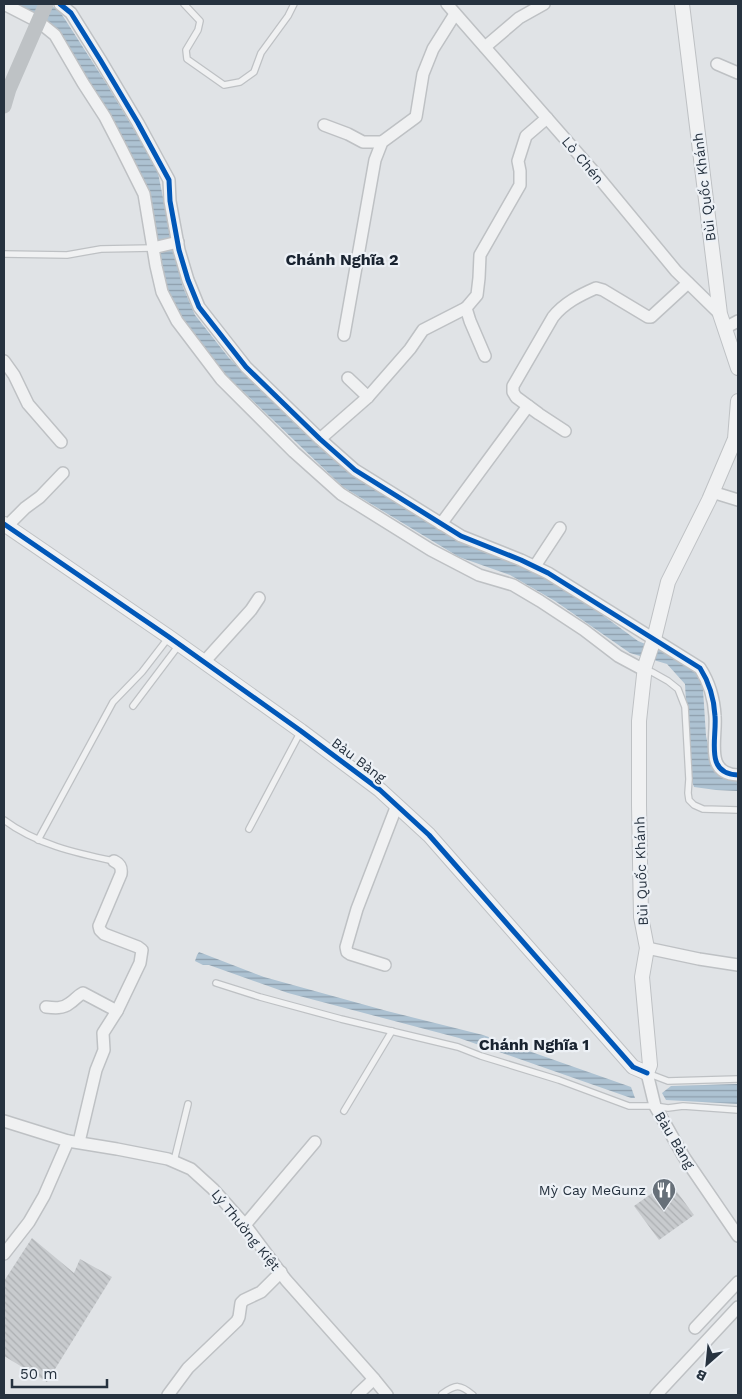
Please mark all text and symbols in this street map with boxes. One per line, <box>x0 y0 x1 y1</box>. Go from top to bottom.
street label: Bùi Quốc Khánh <box>689 132 719 242</box>
street label: Lò Chén <box>559 133 607 187</box>
district label: Chánh Nghĩa 2 <box>285 250 399 269</box>
street label: Bàu Bàng <box>329 734 390 786</box>
street label: Bùi Quốc Khánh <box>631 816 651 926</box>
district label: Chánh Nghĩa 1 <box>479 1035 589 1054</box>
street label: Bàu Bàng <box>652 1109 699 1172</box>
restaurant icon: Mỳ Cay MeGunz <box>651 1177 677 1211</box>
place label: Mỳ Cay MeGunz <box>539 1182 646 1198</box>
street label: Lý Thường Kiệt <box>208 1186 284 1274</box>
north arrow <box>682 1339 732 1389</box>
scale bar <box>12 1356 108 1388</box>
text: 50 m <box>20 1365 57 1383</box>
text: B <box>693 1366 709 1385</box>

